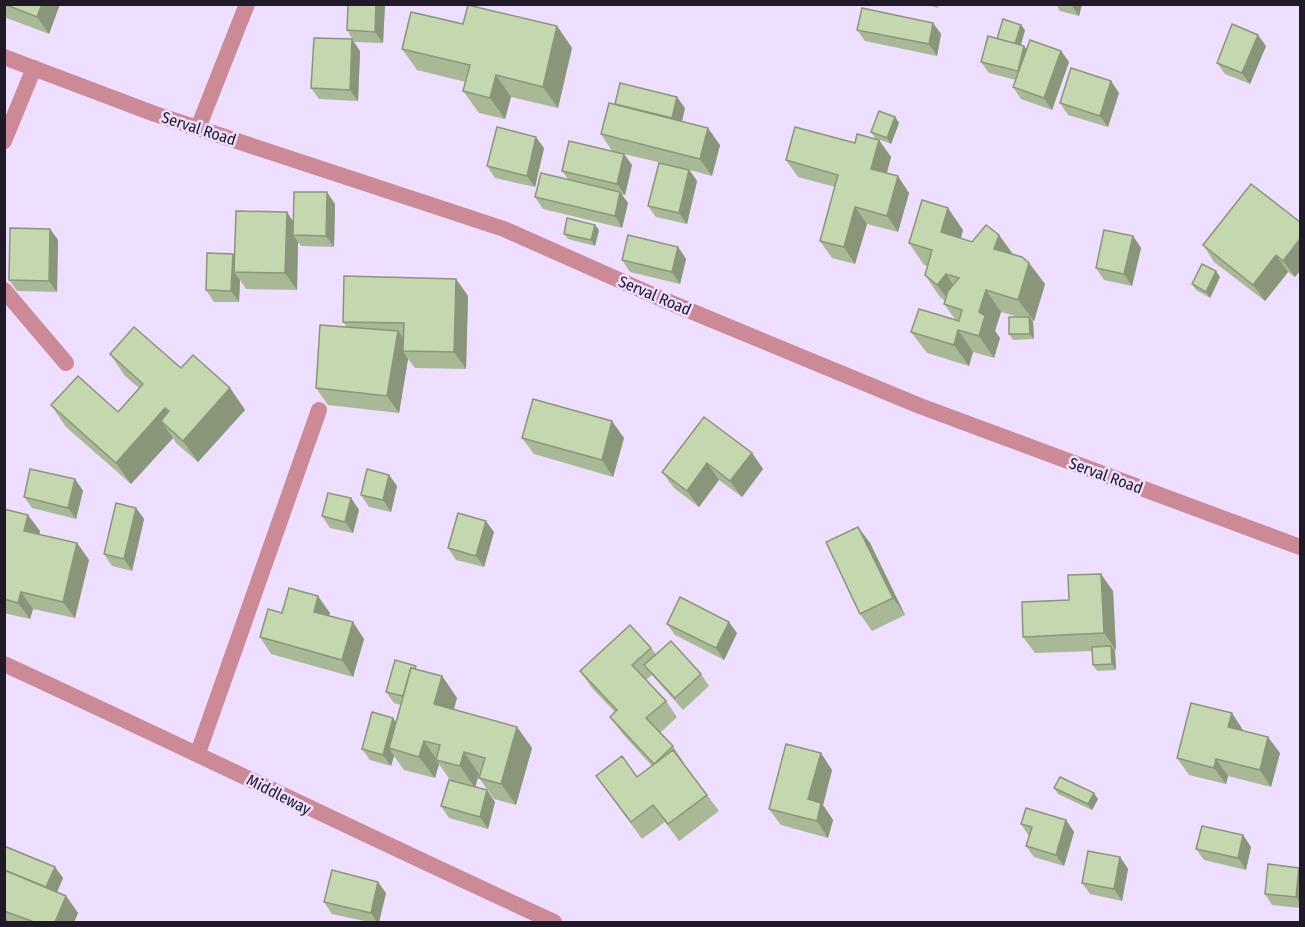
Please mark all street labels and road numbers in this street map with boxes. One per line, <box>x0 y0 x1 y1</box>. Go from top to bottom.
street label: Serval Road <box>159 108 238 149</box>
street label: Serval Road <box>616 272 694 319</box>
street label: Serval Road <box>1066 453 1145 498</box>
street label: Middleway <box>243 770 315 819</box>

